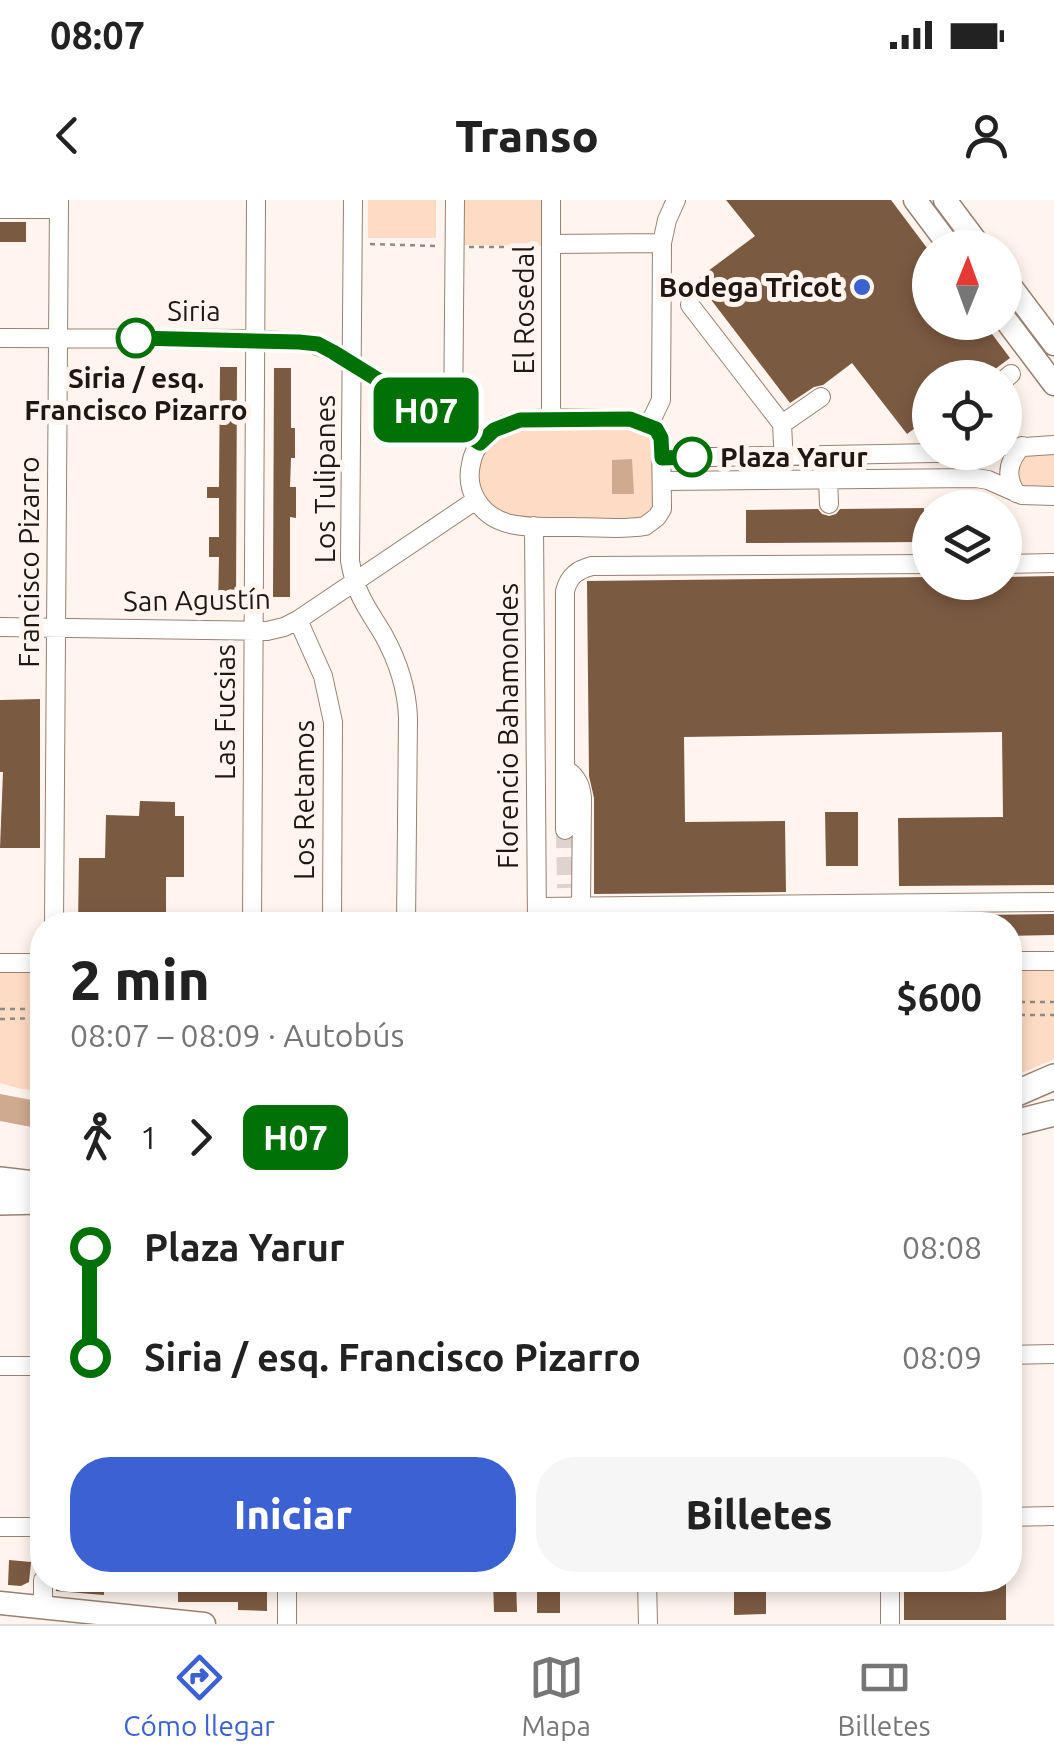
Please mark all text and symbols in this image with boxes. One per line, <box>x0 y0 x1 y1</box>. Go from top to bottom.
text: 08:07 <box>50 14 145 56</box>
icon: back <box>40 108 95 163</box>
icon: person <box>959 108 1014 163</box>
text: Transo <box>455 110 599 161</box>
north arrow <box>912 230 1022 340</box>
map controls <box>912 230 1022 600</box>
street label: El Rosedal <box>508 246 539 374</box>
place label: Bodega Tricot <box>659 271 842 302</box>
marker: Bodega Tricot <box>851 276 873 298</box>
street label: Siria <box>167 295 221 326</box>
marker: Siria / esq. Francisco Pizarro <box>117 319 155 357</box>
button: locate <box>912 360 1022 470</box>
place label: Siria / esq. Francisco Pizarro <box>24 362 248 425</box>
line badge: H07 <box>368 378 484 442</box>
text: H07 <box>394 390 458 430</box>
street label: Los Tulipanes <box>309 395 340 563</box>
marker: Plaza Yarur <box>673 438 711 476</box>
place label: Plaza Yarur <box>720 441 868 472</box>
street label: Francisco Pizarro <box>13 456 44 668</box>
button: layers <box>912 490 1022 600</box>
street label: San Agustín <box>123 583 271 616</box>
street label: Florencio Bahamondes <box>492 583 523 869</box>
street label: Las Fucsias <box>209 644 240 780</box>
street label: Los Retamos <box>288 720 319 880</box>
text: 2 min <box>70 949 210 1010</box>
text: $600 <box>896 976 982 1018</box>
text: 08:07 – 08:09 · Autobús <box>70 1017 404 1053</box>
icon: walk <box>70 1110 125 1165</box>
icon: forward <box>173 1110 228 1165</box>
text: H07 <box>263 1117 328 1157</box>
text: 1 <box>140 1119 158 1155</box>
text: Plaza Yarur <box>144 1226 345 1268</box>
text: 08:08 <box>902 1229 982 1265</box>
text: Siria / esq. Francisco Pizarro <box>144 1336 641 1378</box>
text: 08:09 <box>902 1339 982 1375</box>
button: Iniciar <box>70 1457 516 1572</box>
button: Billetes <box>536 1457 982 1572</box>
tab: Cómo llegar <box>123 1650 275 1741</box>
tab: Mapa <box>521 1650 591 1741</box>
tab: Billetes <box>837 1650 931 1741</box>

